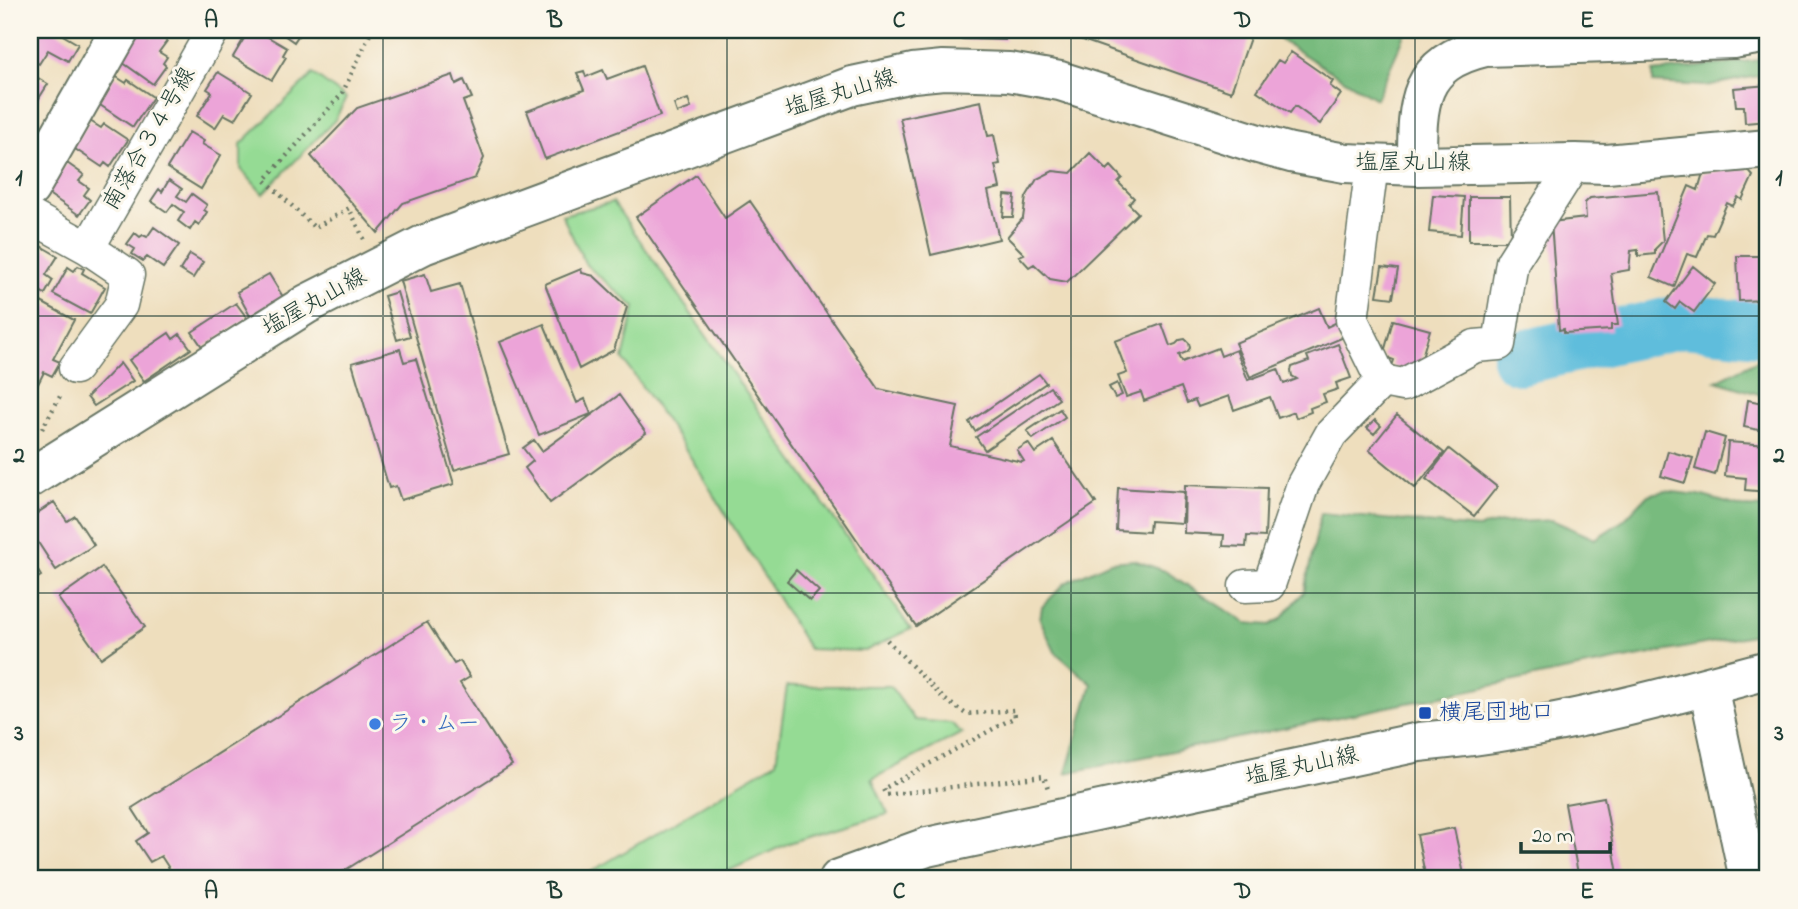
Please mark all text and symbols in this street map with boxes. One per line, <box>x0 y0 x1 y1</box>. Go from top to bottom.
text: A <box>204 5 218 38</box>
text: B <box>546 5 563 38</box>
text: C <box>893 5 906 38</box>
text: D <box>1234 5 1251 38</box>
text: E <box>1580 5 1594 38</box>
street label: 南落合３４号線 <box>95 61 205 217</box>
street label: 塩屋丸山線 <box>781 61 901 127</box>
street label: 塩屋丸山線 <box>1356 147 1471 180</box>
text: 1 <box>15 163 23 196</box>
text: 1 <box>1775 163 1783 196</box>
street label: 塩屋丸山線 <box>257 261 373 345</box>
text: 2 <box>12 440 25 473</box>
text: 2 <box>1772 440 1785 473</box>
place label: 横尾団地口 <box>1439 697 1554 730</box>
marker: 横尾団地口 <box>1417 705 1433 721</box>
place label: ラ・ムー <box>389 708 480 741</box>
marker: ラ・ムー <box>367 716 383 732</box>
text: 3 <box>13 718 24 751</box>
text: 3 <box>1773 718 1784 751</box>
street label: 塩屋丸山線 <box>1242 739 1362 795</box>
scale bar <box>1521 811 1611 855</box>
text: 20 m <box>1532 822 1573 852</box>
text: A <box>204 876 218 909</box>
text: B <box>546 876 563 909</box>
text: C <box>893 876 906 909</box>
text: D <box>1234 876 1251 909</box>
text: E <box>1580 876 1594 909</box>

